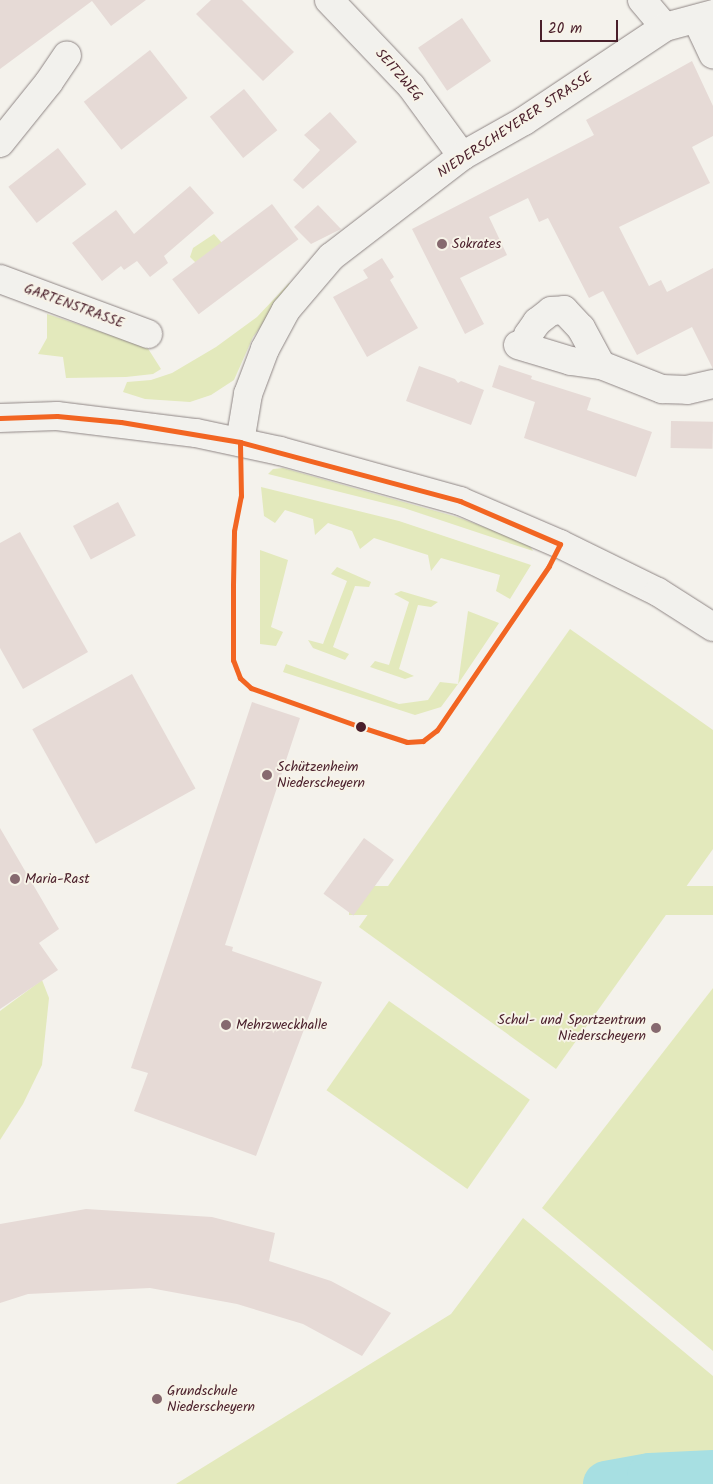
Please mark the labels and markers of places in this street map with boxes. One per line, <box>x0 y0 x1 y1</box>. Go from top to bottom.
place label: Sokrates <box>452 236 501 252</box>
marker: Sokrates <box>436 238 448 250</box>
unlabelled marker <box>356 722 366 732</box>
place label: Schützenheim Niederscheyern <box>277 759 365 792</box>
marker: Schützenheim Niederscheyern <box>261 769 273 781</box>
place label: Maria-Rast <box>25 871 90 887</box>
marker: Maria-Rast <box>9 873 21 885</box>
place label: Schul- und Sportzentrum Niederscheyern <box>497 1012 646 1044</box>
place label: Mehrzweckhalle <box>236 1017 327 1033</box>
marker: Mehrzweckhalle <box>220 1019 232 1031</box>
marker: Schul- und Sportzentrum Niederscheyern <box>650 1022 662 1034</box>
place label: Grundschule Niederscheyern <box>167 1383 255 1415</box>
marker: Grundschule Niederscheyern <box>151 1393 163 1405</box>

